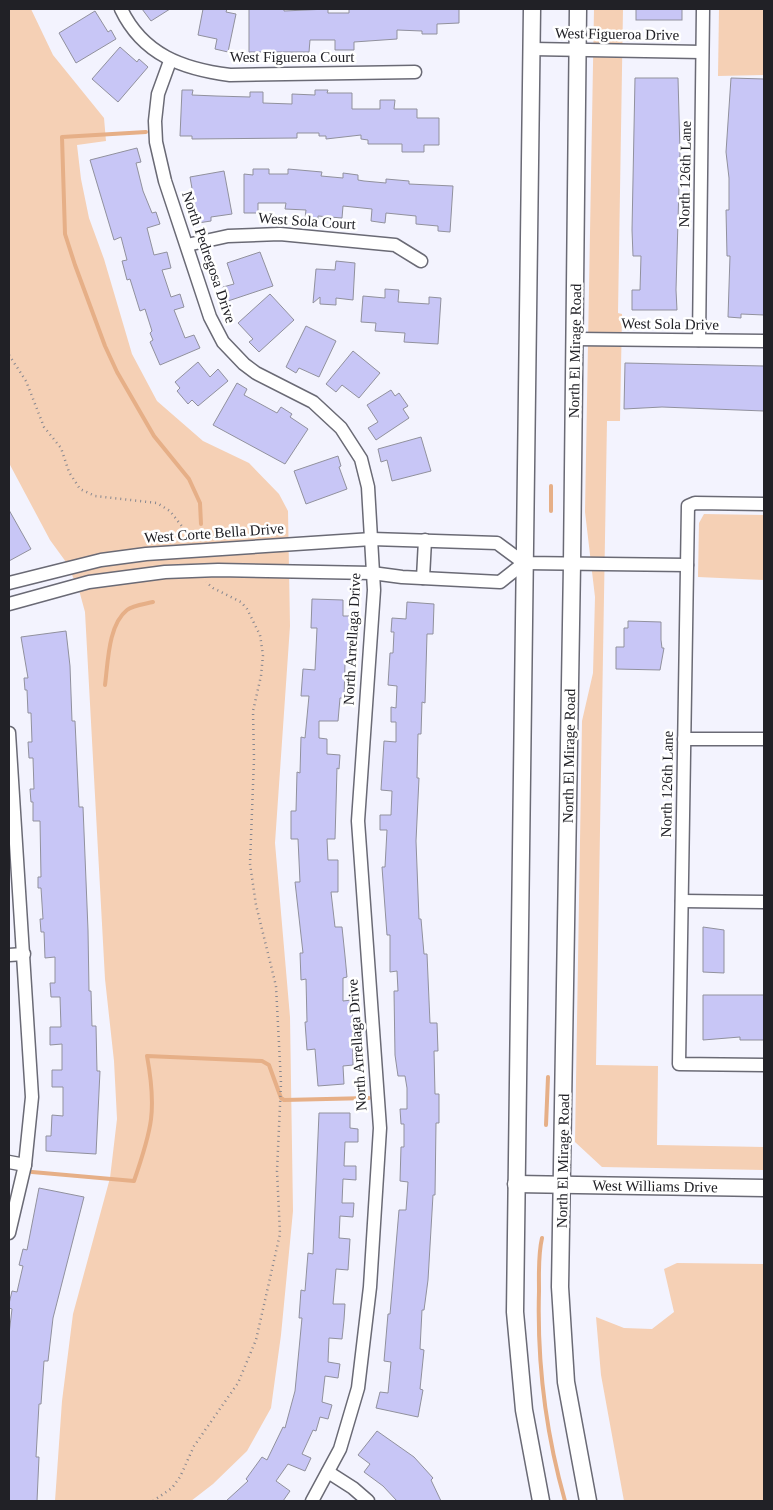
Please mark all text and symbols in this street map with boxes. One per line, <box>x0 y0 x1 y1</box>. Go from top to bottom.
street label: West Figueroa Drive <box>555 25 680 43</box>
street label: West Figueroa Court <box>230 49 355 65</box>
street label: North 126th Lane <box>676 120 694 227</box>
street label: North Pedregosa Drive <box>179 189 239 325</box>
street label: West Sola Court <box>258 210 357 232</box>
street label: North El Mirage Road <box>566 283 584 418</box>
street label: West Sola Drive <box>621 315 719 333</box>
street label: West Corte Bella Drive <box>144 520 285 546</box>
street label: North Arrellaga Drive <box>341 572 363 706</box>
street label: North El Mirage Road <box>560 688 578 823</box>
street label: North 126th Lane <box>658 730 676 837</box>
street label: North Arrellaga Drive <box>344 978 370 1112</box>
street label: North El Mirage Road <box>554 1093 572 1228</box>
street label: West Williams Drive <box>592 1177 718 1195</box>

